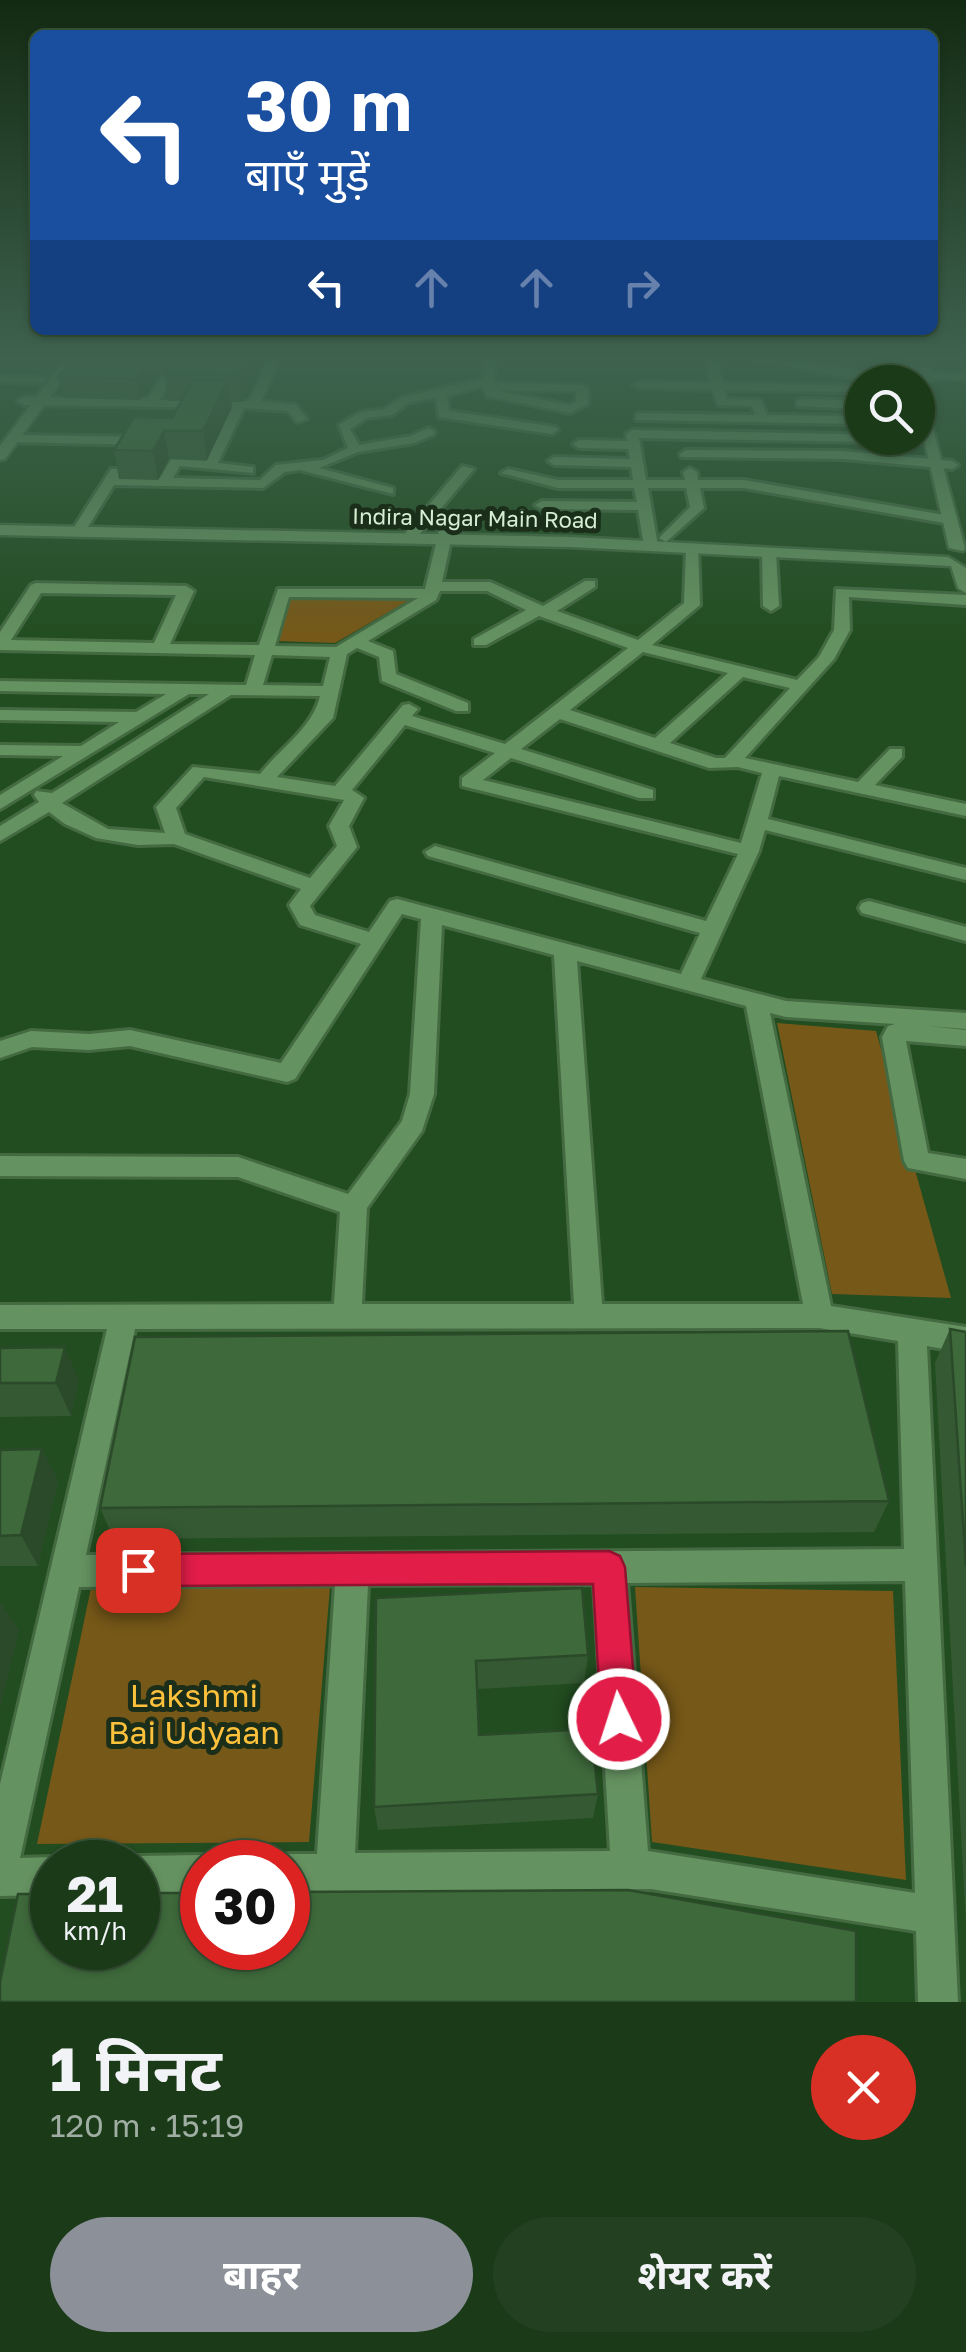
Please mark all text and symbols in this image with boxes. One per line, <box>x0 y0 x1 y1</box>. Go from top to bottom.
text: 30 m <box>245 62 412 146</box>
icon: left <box>80 70 210 200</box>
text: बाएँ मुड़ें <box>245 147 369 201</box>
icon: left <box>299 260 354 315</box>
icon: ahead <box>404 260 459 315</box>
icon: ahead <box>509 260 564 315</box>
icon: right <box>614 260 669 315</box>
map controls <box>845 365 935 455</box>
button: search <box>845 365 935 455</box>
street label: Indira Nagar Main Road <box>352 502 598 533</box>
pin <box>96 1528 181 1613</box>
icon: arrive <box>111 1543 166 1598</box>
position arrow <box>567 1667 671 1771</box>
park label: Lakshmi Bai Udyaan <box>108 1676 280 1751</box>
speed limit sign: 30 <box>180 1840 310 1970</box>
text: 21 <box>67 1863 123 1923</box>
text: km/h <box>63 1915 127 1946</box>
text: 1 मिनट <box>50 2032 222 2104</box>
button: close <box>811 2035 916 2140</box>
text: 120 m · 15:19 <box>50 2106 244 2144</box>
button: बाहर <box>50 2217 473 2332</box>
button: शेयर करें <box>493 2217 916 2332</box>

